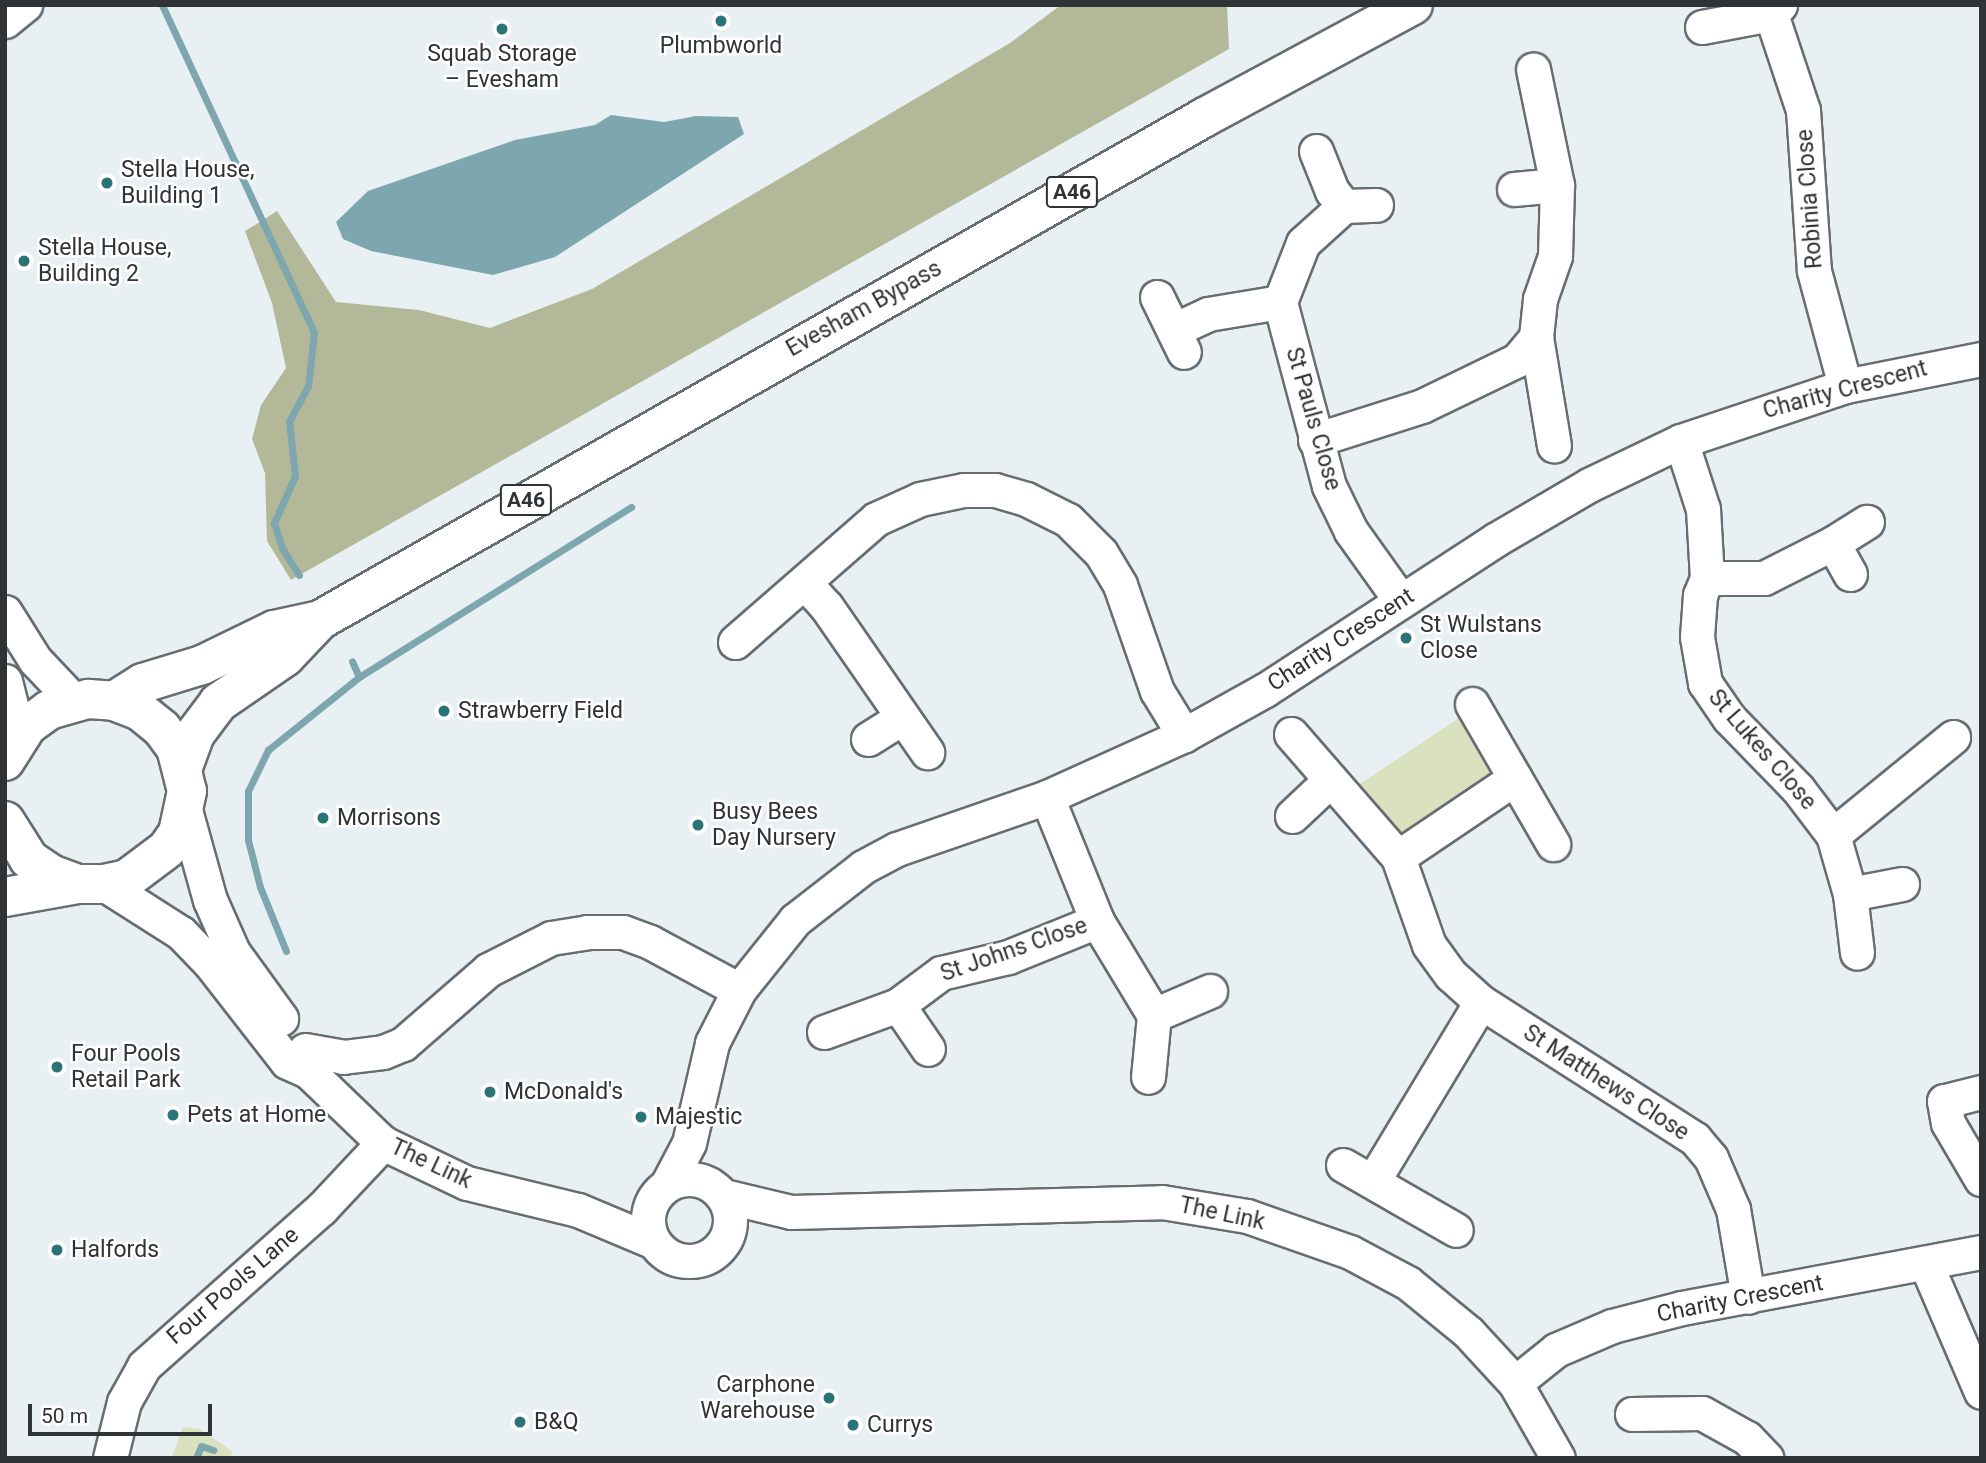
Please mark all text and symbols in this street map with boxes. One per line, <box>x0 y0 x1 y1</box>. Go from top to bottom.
marker: Plumbworld <box>713 13 729 29</box>
marker: Squab Storage – Evesham <box>494 21 510 37</box>
place label: Plumbworld <box>660 32 782 60</box>
place label: Squab Storage – Evesham <box>427 40 577 94</box>
street label: Robinia Close <box>1791 128 1829 270</box>
place label: Stella House, Building 1 <box>121 156 255 210</box>
road number: A46 <box>1046 174 1098 210</box>
marker: Stella House, Building 1 <box>99 175 115 191</box>
place label: Stella House, Building 2 <box>38 234 172 288</box>
marker: Stella House, Building 2 <box>16 253 32 269</box>
street label: Evesham Bypass <box>782 255 946 363</box>
street label: St Pauls Close <box>1279 344 1347 494</box>
street label: Charity Crescent <box>1760 355 1930 425</box>
road number: A46 <box>500 482 552 518</box>
street label: Charity Crescent <box>1263 582 1419 698</box>
place label: St Wulstans Close <box>1420 611 1542 665</box>
marker: St Wulstans Close <box>1398 630 1414 646</box>
street label: St Lukes Close <box>1702 684 1822 816</box>
place label: Strawberry Field <box>458 697 623 725</box>
marker: Strawberry Field <box>436 703 452 719</box>
place label: Busy Bees Day Nursery <box>712 798 836 852</box>
place label: Morrisons <box>337 804 441 832</box>
marker: Morrisons <box>315 810 331 826</box>
marker: Busy Bees Day Nursery <box>690 817 706 833</box>
street label: St Johns Close <box>937 912 1091 988</box>
street label: St Matthews Close <box>1518 1019 1694 1147</box>
place label: Four Pools Retail Park <box>71 1040 181 1094</box>
marker: Four Pools Retail Park <box>49 1059 65 1075</box>
place label: McDonald's <box>504 1078 623 1106</box>
marker: McDonald's <box>482 1084 498 1100</box>
place label: Pets at Home <box>187 1101 326 1129</box>
place label: Majestic <box>655 1103 742 1131</box>
marker: Pets at Home <box>165 1107 181 1123</box>
marker: Majestic <box>633 1109 649 1125</box>
street label: The Link <box>386 1133 476 1195</box>
street label: The Link <box>1177 1191 1267 1237</box>
street label: Four Pools Lane <box>162 1221 304 1351</box>
place label: Halfords <box>71 1236 159 1264</box>
marker: Halfords <box>49 1242 65 1258</box>
street label: Charity Crescent <box>1655 1269 1825 1329</box>
place label: Carphone Warehouse <box>700 1371 815 1425</box>
scale bar <box>32 1390 215 1434</box>
marker: Carphone Warehouse <box>821 1390 837 1406</box>
text: 50 m <box>41 1404 88 1428</box>
place label: B&Q <box>534 1408 578 1436</box>
place label: Currys <box>867 1411 933 1439</box>
marker: B&Q <box>512 1414 528 1430</box>
marker: Currys <box>845 1417 861 1433</box>

